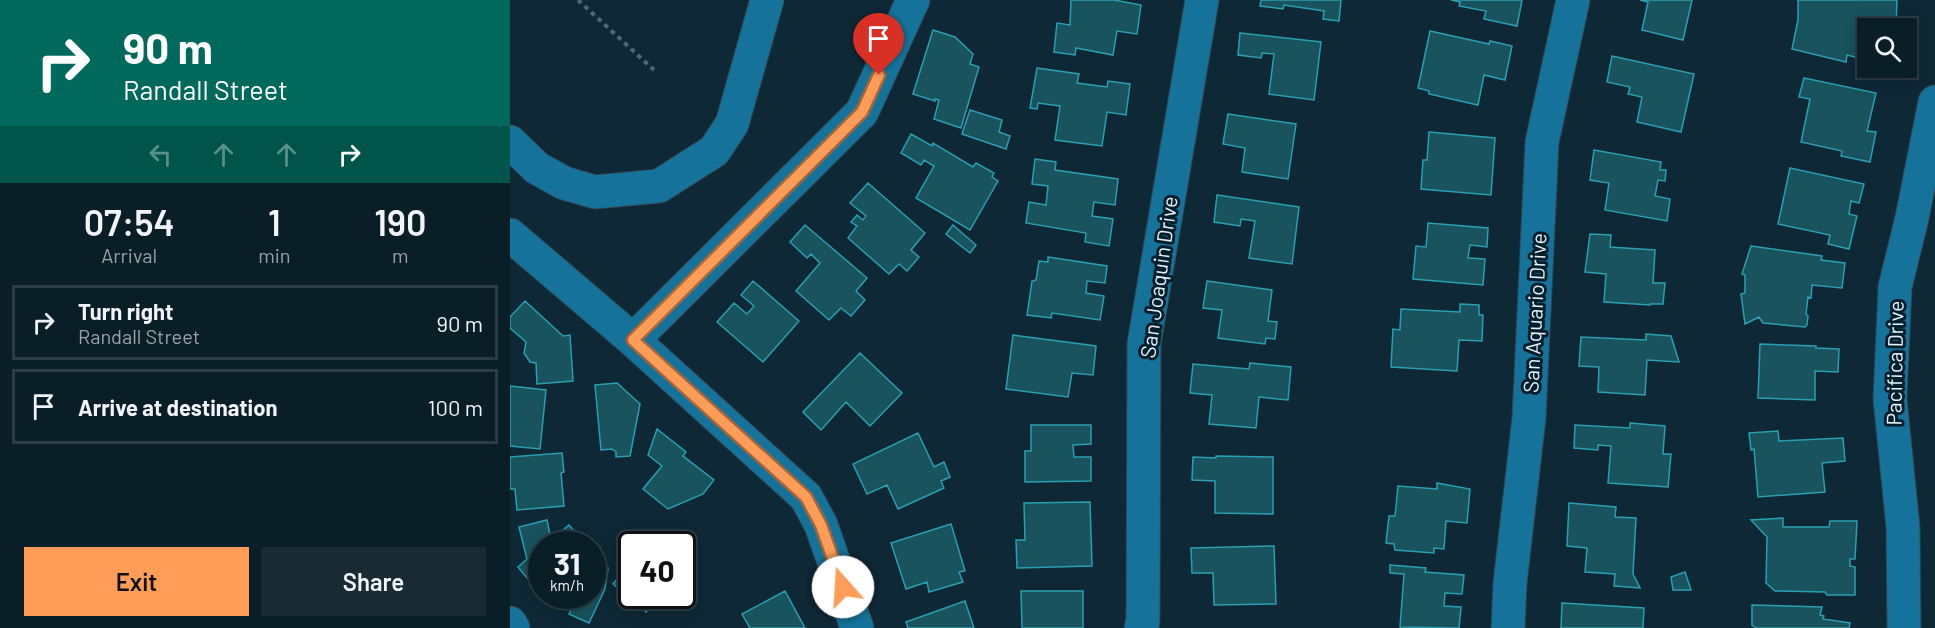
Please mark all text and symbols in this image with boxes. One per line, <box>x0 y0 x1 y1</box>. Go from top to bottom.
pin <box>853 13 904 75</box>
map controls <box>1857 18 1917 78</box>
button: search <box>1857 18 1917 78</box>
text: 90 m <box>123 22 213 72</box>
icon: arrive <box>862 22 895 55</box>
icon: right <box>24 24 102 102</box>
text: Randall Street <box>123 73 288 105</box>
icon: left <box>144 138 177 171</box>
icon: ahead <box>207 138 240 171</box>
icon: ahead <box>270 138 303 171</box>
icon: right <box>333 138 366 171</box>
street label: San Joaquin Drive <box>1134 194 1182 360</box>
text: 07:54 <box>84 200 175 243</box>
text: 1 <box>268 200 281 243</box>
text: 190 <box>374 200 426 243</box>
street label: San Aquario Drive <box>1517 233 1551 393</box>
text: Arrival <box>101 243 157 267</box>
text: min <box>258 243 291 267</box>
text: m <box>392 243 409 267</box>
text: Turn right <box>78 298 173 324</box>
street label: Pacifica Drive <box>1880 300 1908 426</box>
icon: right <box>27 306 60 339</box>
text: 90 m <box>437 310 483 336</box>
text: Randall Street <box>78 324 200 348</box>
icon: arrive <box>27 390 60 423</box>
text: Arrive at destination <box>78 394 277 420</box>
text: 100 m <box>428 394 483 420</box>
speed limit sign: 40 <box>618 531 696 609</box>
text: 31 <box>554 545 580 581</box>
button: Exit <box>24 547 249 616</box>
button: Share <box>261 547 486 616</box>
position arrow <box>811 555 875 619</box>
text: km/h <box>550 576 584 594</box>

